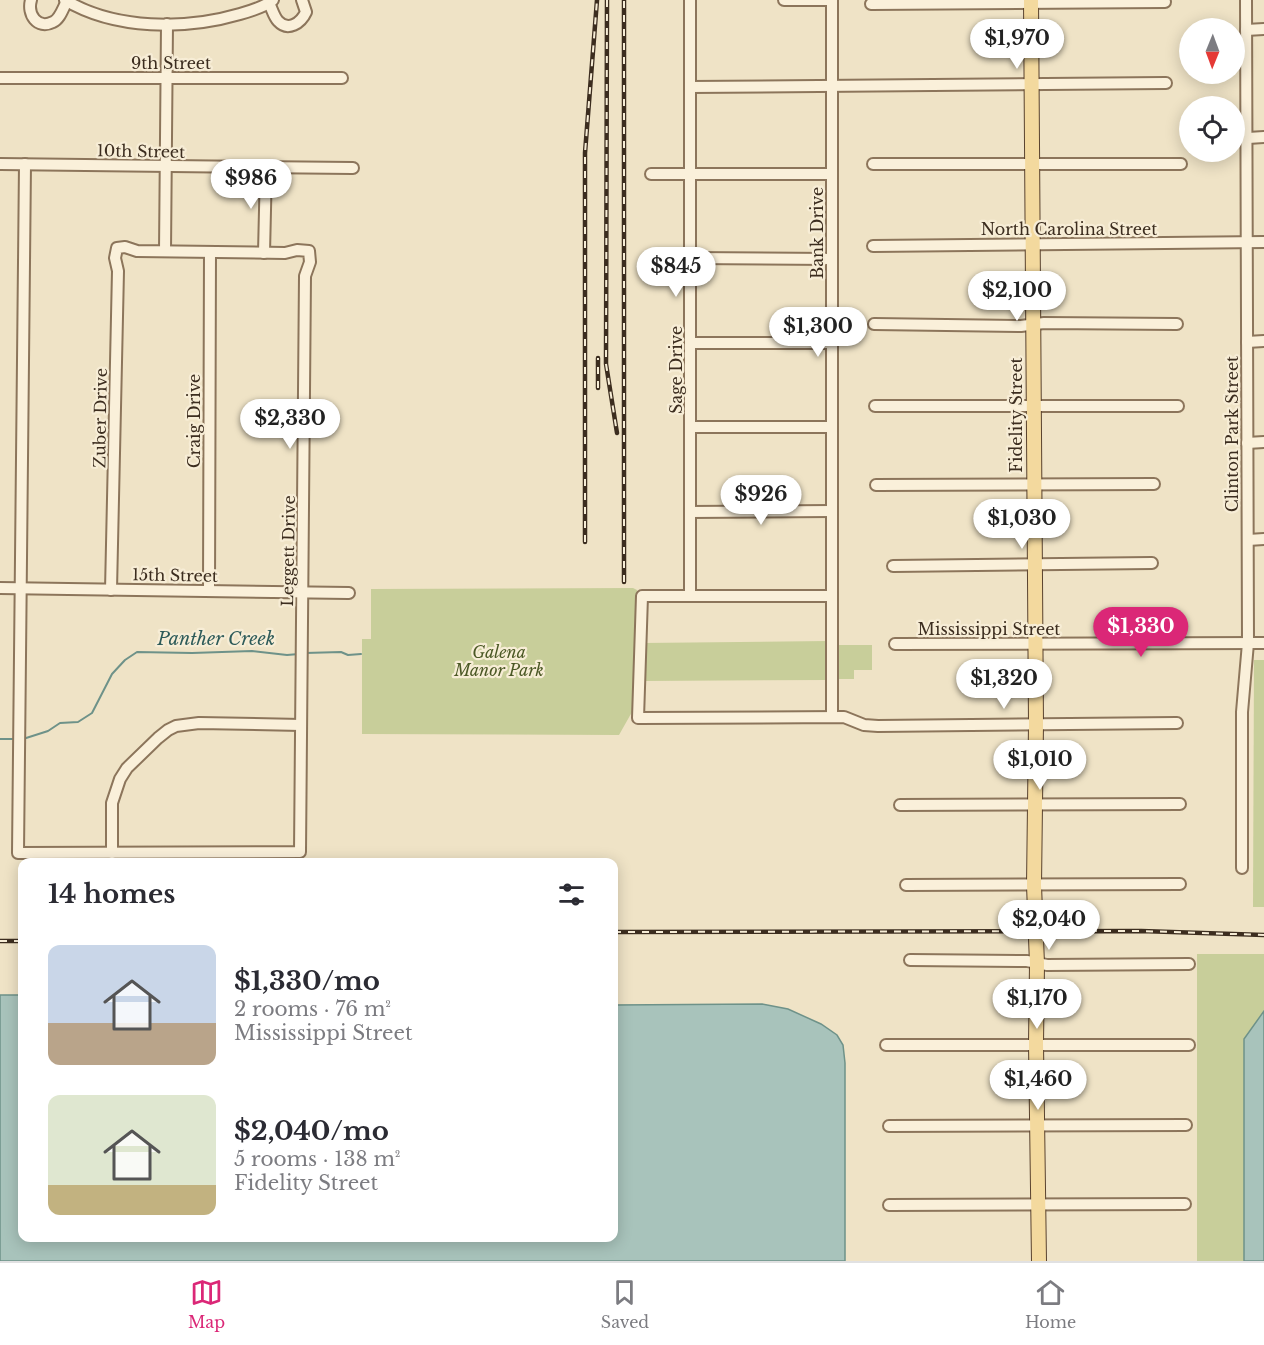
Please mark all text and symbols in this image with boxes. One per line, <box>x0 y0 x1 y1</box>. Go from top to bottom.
north arrow <box>1179 18 1245 84</box>
map controls <box>1179 18 1245 162</box>
pin: $1,970 <box>968 19 1066 70</box>
text: $1,970 <box>984 26 1050 50</box>
street label: 9th Street <box>131 53 211 73</box>
button: locate <box>1179 96 1245 162</box>
street label: 10th Street <box>97 140 185 162</box>
pin: $986 <box>215 159 287 210</box>
text: $986 <box>225 166 277 190</box>
street label: Bank Drive <box>807 187 827 279</box>
street label: North Carolina Street <box>981 219 1157 239</box>
pin: $845 <box>640 247 712 298</box>
text: $845 <box>651 254 701 278</box>
pin: $2,100 <box>968 271 1066 322</box>
text: $2,100 <box>982 278 1052 302</box>
pin: $1,300 <box>769 307 867 358</box>
text: $1,300 <box>783 314 853 338</box>
street label: Sage Drive <box>666 326 686 414</box>
street label: Clinton Park Street <box>1222 356 1242 512</box>
street label: Fidelity Street <box>1006 357 1026 473</box>
street label: Zuber Drive <box>89 368 111 468</box>
street label: Craig Drive <box>184 374 204 468</box>
pin: $2,330 <box>241 399 339 450</box>
text: $2,330 <box>254 406 326 430</box>
pin: $926 <box>725 475 797 526</box>
text: $926 <box>735 482 787 506</box>
street label: Leggett Drive <box>277 495 299 607</box>
pin: $1,030 <box>973 499 1071 550</box>
text: $1,030 <box>987 506 1057 530</box>
street label: 15th Street <box>132 564 218 586</box>
pin: $1,330 <box>1092 607 1190 658</box>
text: $1,330 <box>1107 614 1175 638</box>
street label: Mississippi Street <box>918 619 1060 639</box>
water label: Panther Creek <box>156 628 275 650</box>
park label: Galena Manor Park <box>453 642 544 680</box>
pin: $1,320 <box>955 659 1053 710</box>
text: $1,320 <box>970 666 1038 690</box>
pin: $1,010 <box>991 740 1089 791</box>
text: $1,010 <box>1007 747 1073 771</box>
text: 14 homes <box>48 878 175 910</box>
icon: filters <box>555 878 588 911</box>
pin: $2,040 <box>1000 900 1098 951</box>
text: $2,040 <box>1012 907 1086 931</box>
text: $1,330/mo <box>234 965 380 997</box>
icon: home <box>96 969 168 1041</box>
pin: $1,170 <box>988 979 1086 1030</box>
text: $1,170 <box>1007 986 1067 1010</box>
text: 2 rooms · 76 m² <box>234 997 391 1021</box>
text: Mississippi Street <box>234 1021 412 1045</box>
pin: $1,460 <box>989 1060 1087 1111</box>
text: $1,460 <box>1004 1067 1072 1091</box>
text: $2,040/mo <box>234 1115 389 1147</box>
icon: home <box>96 1119 168 1191</box>
text: 5 rooms · 138 m² <box>234 1147 401 1171</box>
text: Fidelity Street <box>234 1171 378 1195</box>
tab: Map <box>188 1276 225 1332</box>
tab: Saved <box>601 1276 649 1332</box>
tab: Home <box>1025 1276 1076 1332</box>

